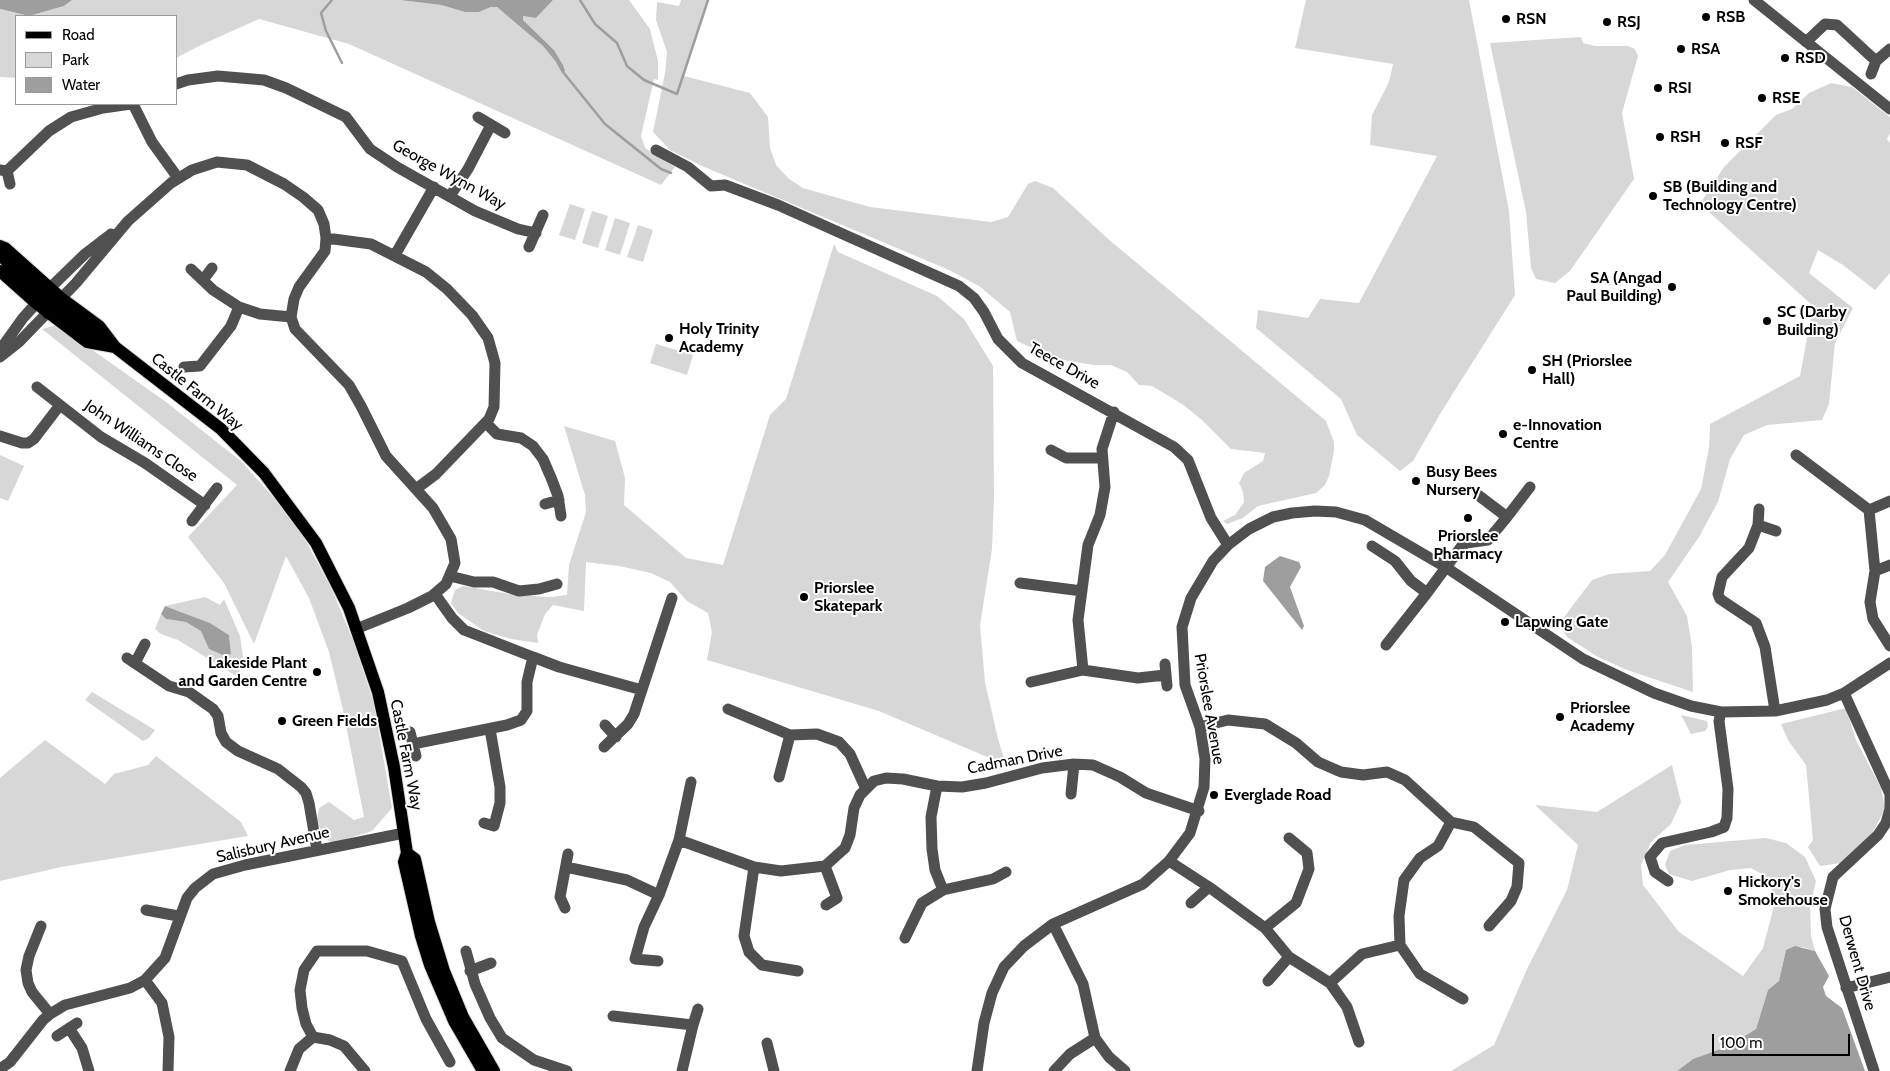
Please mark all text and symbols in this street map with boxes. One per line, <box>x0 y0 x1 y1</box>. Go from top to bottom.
place label: RSB <box>1716 7 1745 27</box>
place label: RSN <box>1516 9 1547 29</box>
marker: RSB <box>1700 11 1712 23</box>
place label: RSJ <box>1617 12 1641 32</box>
marker: RSN <box>1500 13 1512 25</box>
legend <box>15 15 178 105</box>
marker: RSJ <box>1601 16 1613 28</box>
text: Road <box>62 26 95 44</box>
place label: RSA <box>1691 39 1720 59</box>
marker: RSA <box>1675 43 1687 55</box>
place label: RSD <box>1795 48 1826 68</box>
text: Park <box>62 51 89 69</box>
marker: RSD <box>1779 52 1791 64</box>
text: Water <box>62 76 100 94</box>
place label: RSI <box>1668 78 1692 98</box>
marker: RSI <box>1652 82 1664 94</box>
place label: RSE <box>1772 88 1800 108</box>
marker: RSE <box>1756 92 1768 104</box>
place label: RSH <box>1670 127 1701 147</box>
marker: RSH <box>1654 131 1666 143</box>
place label: RSF <box>1735 133 1763 153</box>
street label: George Wynn Way <box>389 136 509 214</box>
marker: RSF <box>1719 137 1731 149</box>
place label: SB (Building and Technology Centre) <box>1663 177 1797 215</box>
marker: SB (Building and Technology Centre) <box>1647 190 1659 202</box>
place label: SA (Angad Paul Building) <box>1566 268 1662 306</box>
marker: SA (Angad Paul Building) <box>1666 281 1678 293</box>
place label: SC (Darby Building) <box>1777 302 1847 340</box>
marker: SC (Darby Building) <box>1761 315 1773 327</box>
place label: Holy Trinity Academy <box>679 319 759 357</box>
marker: Holy Trinity Academy <box>663 332 675 344</box>
street label: Teece Drive <box>1025 339 1103 393</box>
street label: Castle Farm Way <box>147 349 247 435</box>
place label: SH (Priorslee Hall) <box>1542 351 1632 389</box>
marker: SH (Priorslee Hall) <box>1526 364 1538 376</box>
street label: John Williams Close <box>81 396 201 486</box>
place label: e-Innovation Centre <box>1513 415 1602 453</box>
marker: e-Innovation Centre <box>1497 428 1509 440</box>
place label: Busy Bees Nursery <box>1426 462 1497 500</box>
marker: Busy Bees Nursery <box>1410 475 1422 487</box>
marker: Priorslee Pharmacy <box>1462 512 1474 524</box>
place label: Priorslee Pharmacy <box>1433 526 1503 564</box>
place label: Priorslee Skatepark <box>814 578 883 616</box>
marker: Priorslee Skatepark <box>798 591 810 603</box>
place label: Lapwing Gate <box>1515 612 1608 632</box>
marker: Lapwing Gate <box>1499 616 1511 628</box>
street label: Priorslee Avenue <box>1190 652 1228 766</box>
place label: Lakeside Plant and Garden Centre <box>178 653 307 691</box>
marker: Lakeside Plant and Garden Centre <box>311 666 323 678</box>
street label: Castle Farm Way <box>386 698 426 812</box>
place label: Priorslee Academy <box>1570 698 1635 736</box>
place label: Green Fields <box>292 711 377 731</box>
marker: Priorslee Academy <box>1554 711 1566 723</box>
marker: Green Fields <box>276 715 288 727</box>
street label: Cadman Drive <box>966 741 1064 779</box>
place label: Everglade Road <box>1224 785 1331 805</box>
marker: Everglade Road <box>1208 789 1220 801</box>
street label: Salisbury Avenue <box>215 823 331 867</box>
place label: Hickory's Smokehouse <box>1738 872 1828 910</box>
marker: Hickory's Smokehouse <box>1722 885 1734 897</box>
street label: Derwent Drive <box>1834 913 1880 1013</box>
scale bar <box>1715 1024 1852 1056</box>
text: 100 m <box>1720 1034 1762 1052</box>

